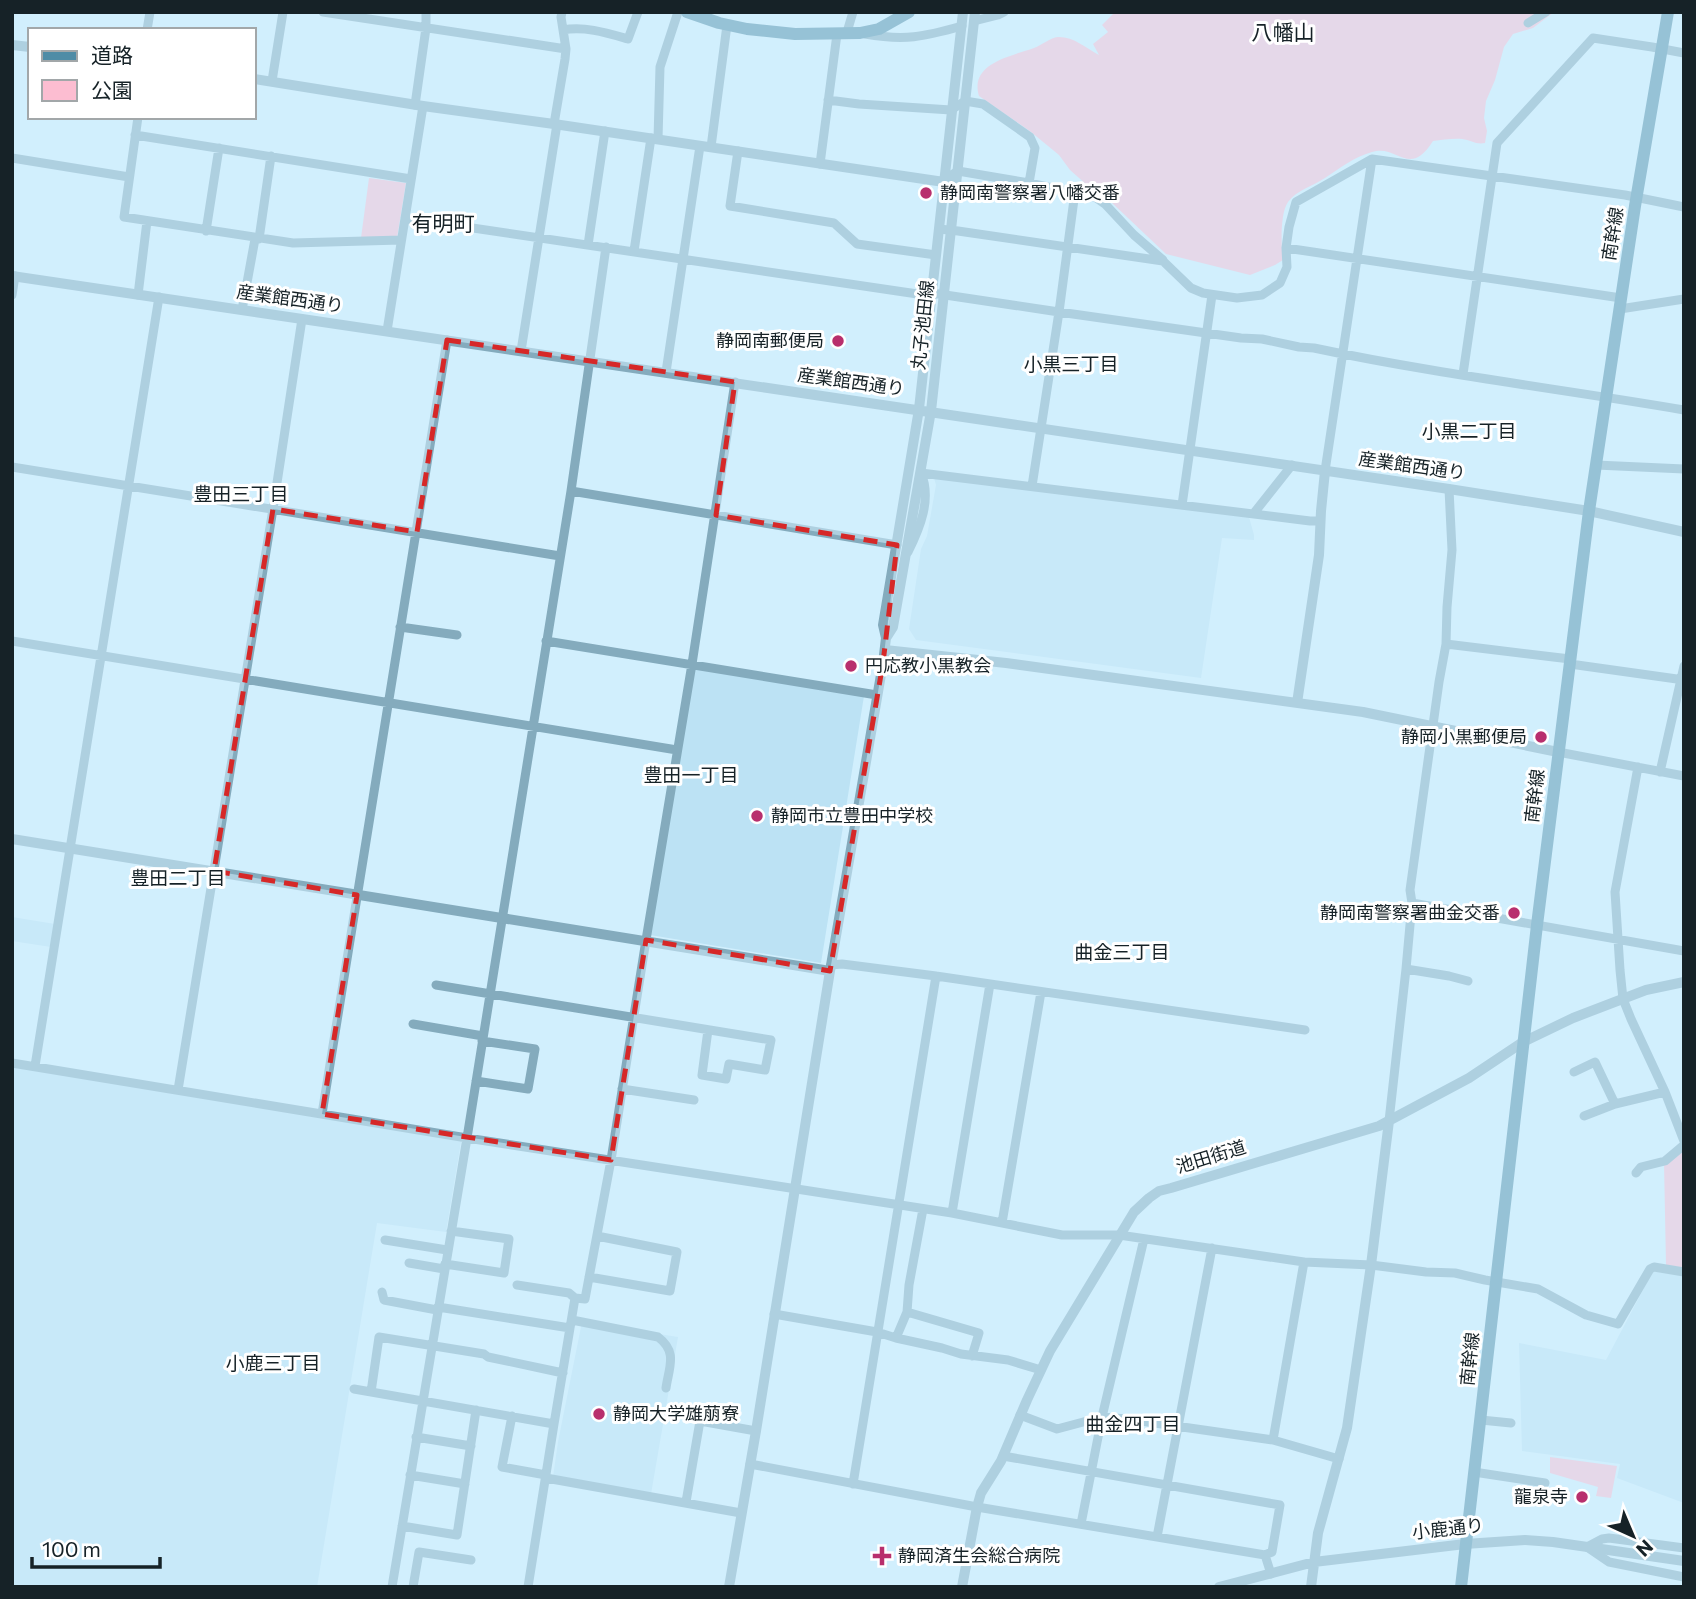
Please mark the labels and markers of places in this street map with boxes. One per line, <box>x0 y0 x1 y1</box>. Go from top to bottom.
place label: 静岡南警察署八幡交番 <box>940 181 1120 203</box>
marker: 静岡南警察署八幡交番 <box>918 185 934 201</box>
place label: 静岡南郵便局 <box>716 329 824 351</box>
marker: 静岡南郵便局 <box>830 333 846 349</box>
place label: 円応教小黒教会 <box>865 654 991 676</box>
marker: 円応教小黒教会 <box>843 658 859 674</box>
place label: 静岡小黒郵便局 <box>1401 725 1527 747</box>
marker: 静岡小黒郵便局 <box>1533 729 1549 745</box>
place label: 静岡市立豊田中学校 <box>771 804 933 826</box>
marker: 静岡市立豊田中学校 <box>749 808 765 824</box>
place label: 静岡南警察署曲金交番 <box>1320 901 1500 923</box>
marker: 静岡南警察署曲金交番 <box>1506 905 1522 921</box>
place label: 静岡大学雄萠寮 <box>613 1402 739 1424</box>
marker: 静岡大学雄萠寮 <box>591 1406 607 1422</box>
place label: 龍泉寺 <box>1514 1485 1568 1507</box>
marker: 龍泉寺 <box>1574 1489 1590 1505</box>
place label: 静岡済生会総合病院 <box>898 1544 1060 1566</box>
marker: 静岡済生会総合病院 <box>872 1546 892 1566</box>

